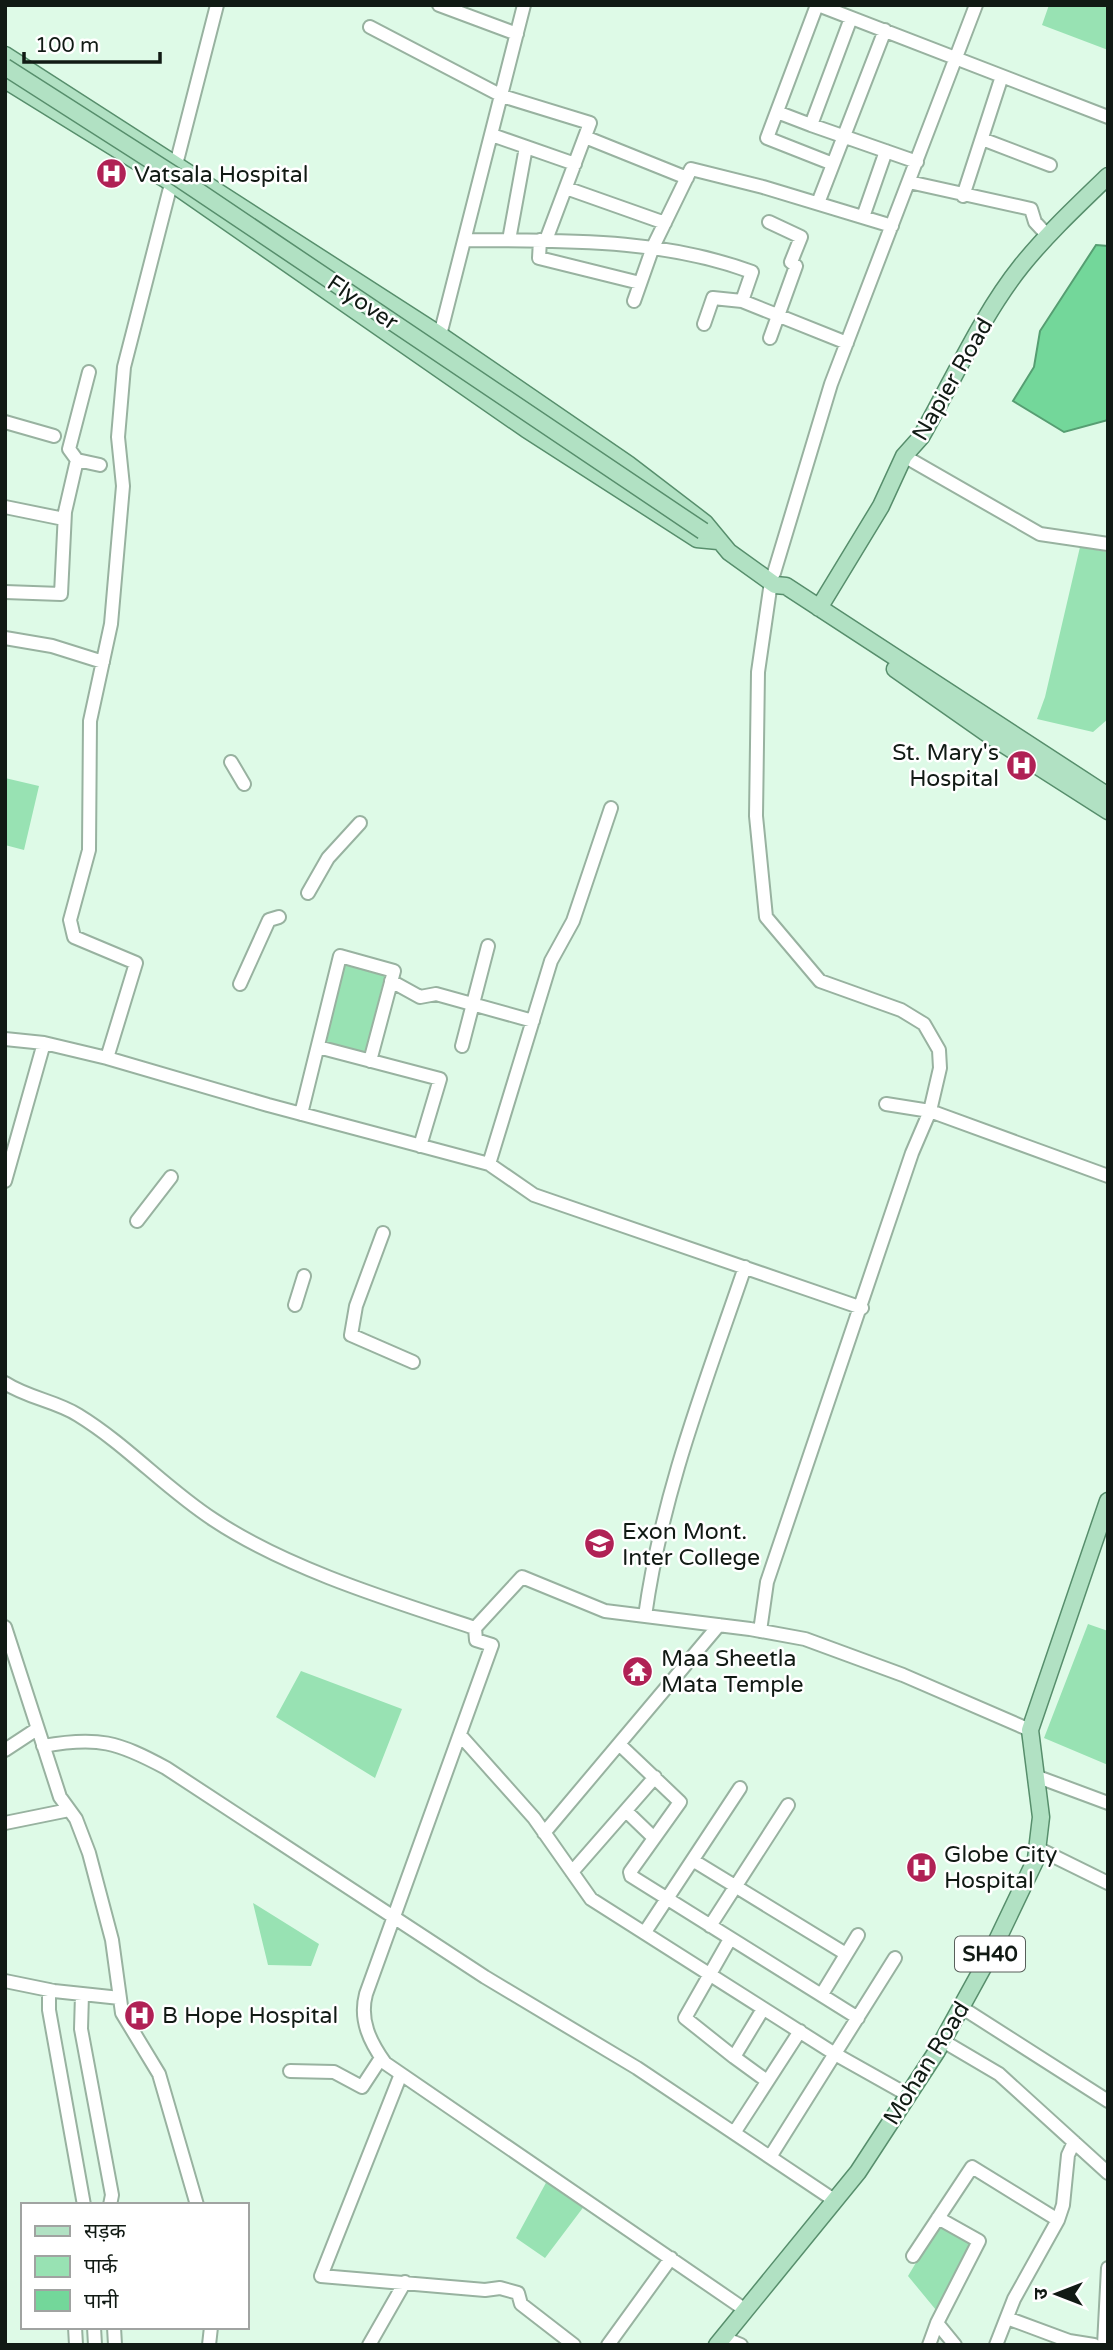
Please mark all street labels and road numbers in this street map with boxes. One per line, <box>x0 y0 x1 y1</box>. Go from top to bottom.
street label: Flyover <box>322 269 403 337</box>
street label: Napier Road <box>906 313 999 446</box>
road number: SH40 <box>955 1937 1025 1972</box>
street label: Mohan Road <box>878 1996 976 2131</box>

